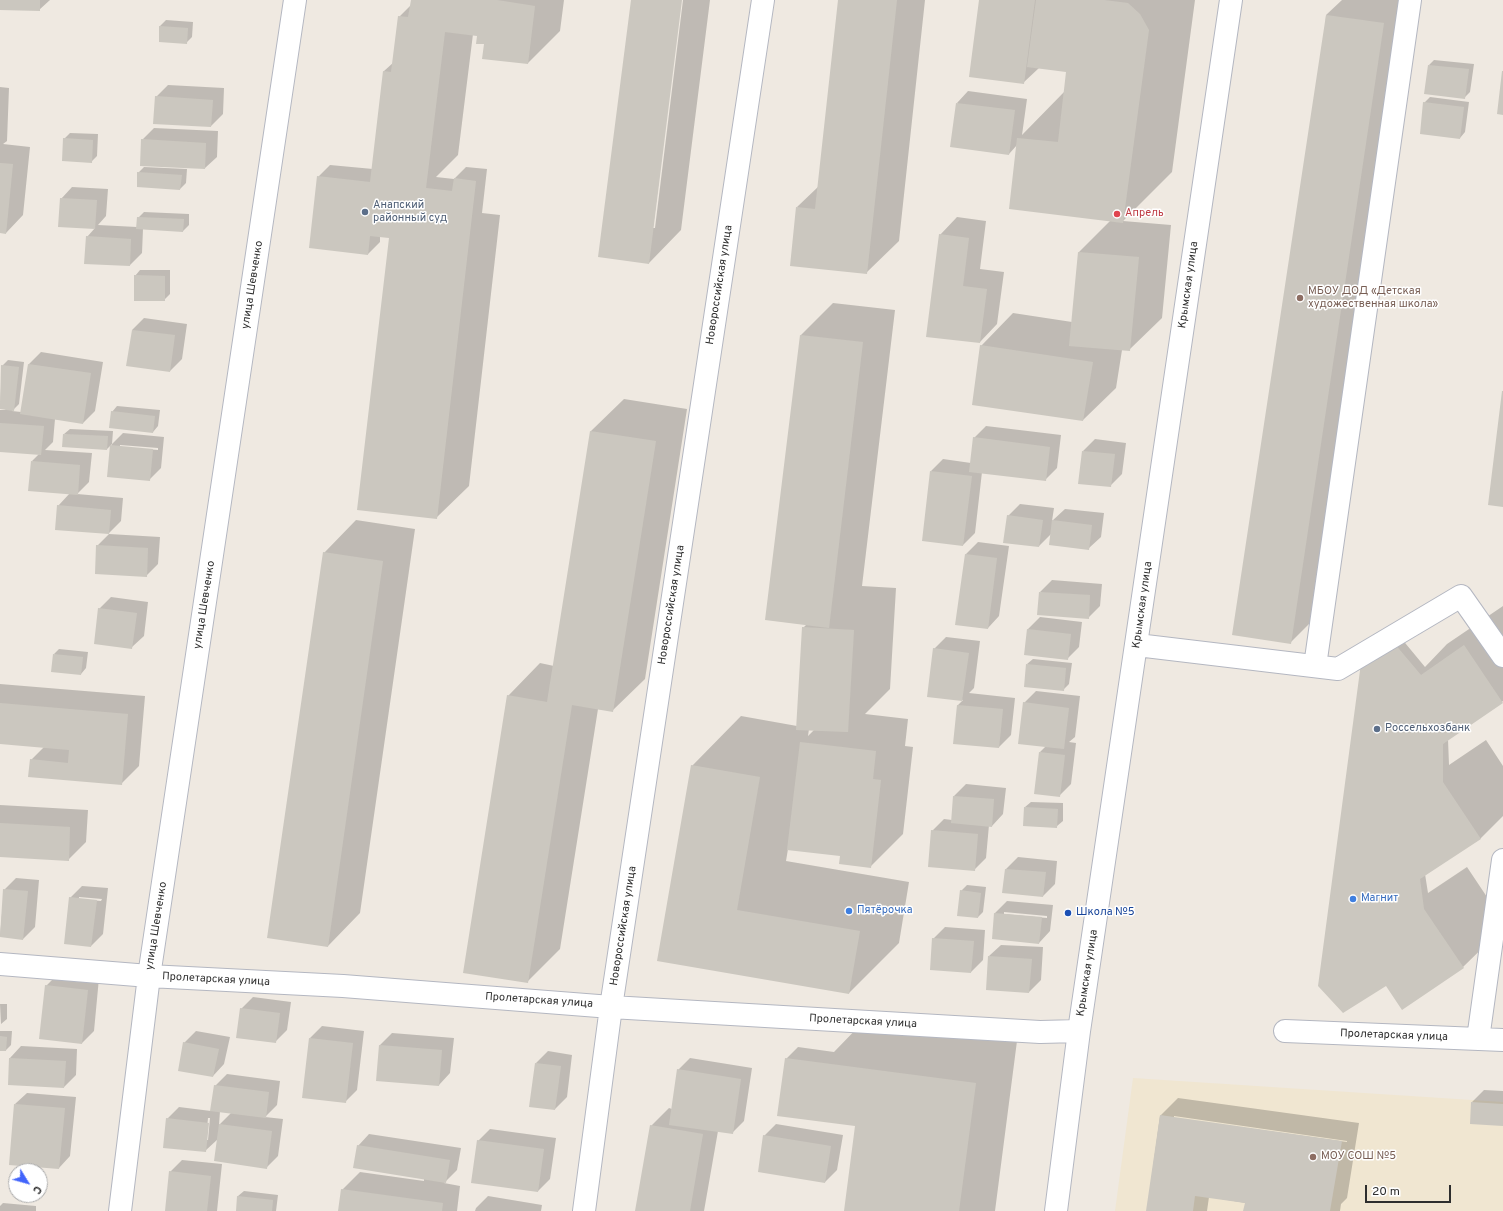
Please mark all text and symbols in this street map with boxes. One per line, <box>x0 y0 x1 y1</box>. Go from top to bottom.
place label: Анапский районный суд <box>373 199 447 225</box>
marker: Анапский районный суд <box>360 207 370 217</box>
place label: Апрель <box>1125 207 1164 221</box>
marker: Апрель <box>1112 209 1122 219</box>
street label: Новороссийская улица <box>704 224 736 346</box>
street label: улица Шевченко <box>240 240 266 330</box>
street label: Крымская улица <box>1176 241 1202 329</box>
place label: МБОУ ДОД «Детская художественная школа» <box>1308 285 1438 311</box>
marker: МБОУ ДОД «Детская художественная школа» <box>1295 293 1305 303</box>
street label: Новороссийская улица <box>656 544 688 666</box>
street label: улица Шевченко <box>192 560 218 650</box>
street label: Крымская улица <box>1130 561 1156 649</box>
place label: Россельхозбанк <box>1385 722 1470 736</box>
marker: Россельхозбанк <box>1372 724 1382 734</box>
street label: Новороссийская улица <box>608 865 640 987</box>
street label: улица Шевченко <box>144 881 170 971</box>
place label: Магнит <box>1361 892 1398 906</box>
marker: Магнит <box>1348 894 1358 904</box>
place label: Пятёрочка <box>857 904 913 918</box>
marker: Пятёрочка <box>844 906 854 916</box>
place label: Школа №5 <box>1076 906 1135 920</box>
marker: Школа №5 <box>1063 908 1073 918</box>
street label: Крымская улица <box>1075 929 1101 1017</box>
street label: Пролетарская улица <box>162 971 270 989</box>
street label: Пролетарская улица <box>485 991 593 1011</box>
street label: Пролетарская улица <box>809 1013 917 1031</box>
street label: Пролетарская улица <box>1340 1028 1448 1044</box>
place label: МОУ СОШ №5 <box>1321 1150 1396 1164</box>
marker: МОУ СОШ №5 <box>1308 1152 1318 1162</box>
north arrow <box>8 1163 48 1203</box>
scale bar <box>1367 1177 1453 1203</box>
text: С <box>29 1183 44 1197</box>
text: 20 m <box>1372 1184 1400 1200</box>

